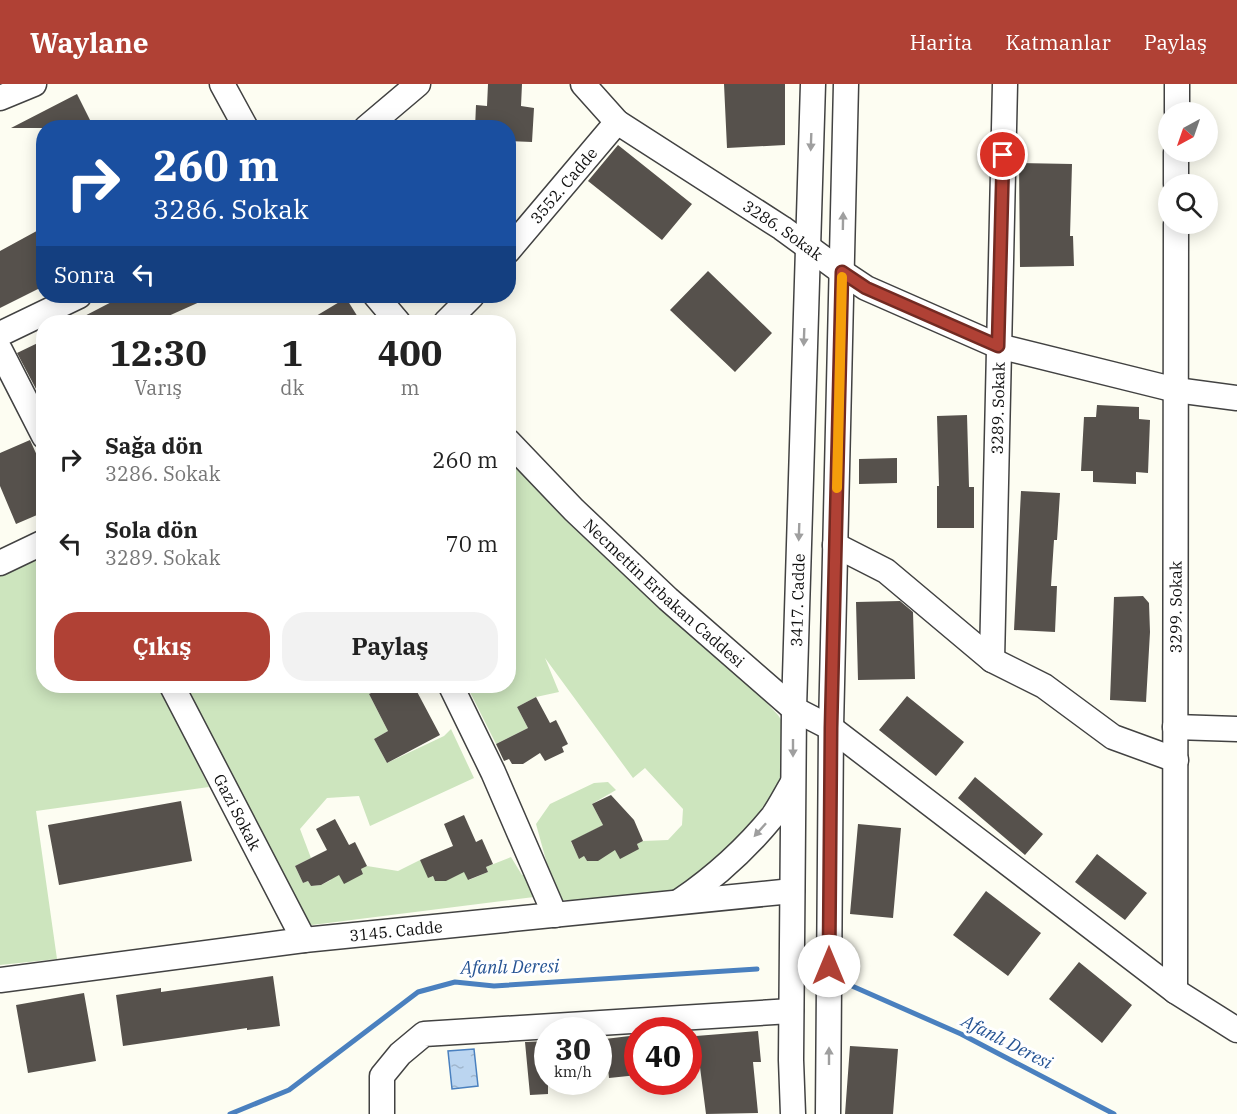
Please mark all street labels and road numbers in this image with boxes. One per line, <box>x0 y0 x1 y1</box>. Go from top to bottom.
street label: 3552. Cadde <box>526 143 601 227</box>
street label: 3286. Sokak <box>739 196 827 265</box>
street label: 3289. Sokak <box>987 361 1009 454</box>
street label: Necmettin Erbakan Caddesi <box>579 514 749 671</box>
street label: 3417. Cadde <box>786 553 809 647</box>
street label: 3299. Sokak <box>1165 560 1186 653</box>
street label: Gazi Sokak <box>209 770 266 854</box>
street label: 3145. Cadde <box>348 916 443 945</box>

